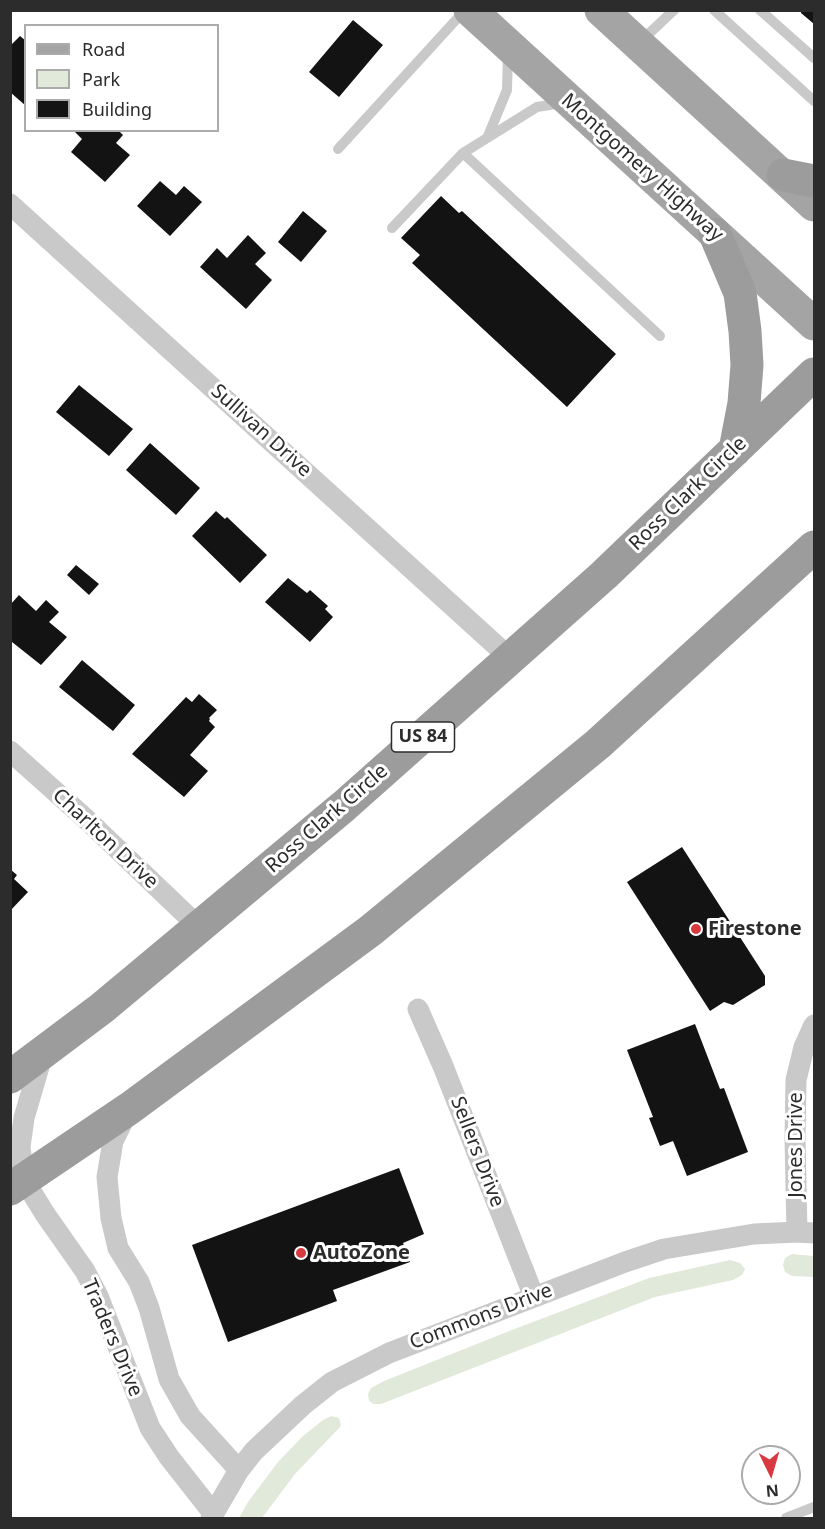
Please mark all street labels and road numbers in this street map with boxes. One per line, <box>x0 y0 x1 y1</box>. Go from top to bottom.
street label: Montgomery Highway <box>556 89 728 247</box>
street label: Sullivan Drive <box>206 380 316 482</box>
street label: Ross Clark Circle <box>624 432 752 556</box>
road number: US 84 <box>392 722 454 752</box>
street label: Ross Clark Circle <box>261 760 393 878</box>
street label: Charlton Drive <box>47 784 163 894</box>
street label: Jones Drive <box>784 1092 808 1198</box>
street label: Sellers Drive <box>445 1093 509 1211</box>
street label: Traders Drive <box>76 1276 148 1400</box>
street label: Commons Drive <box>406 1279 556 1355</box>

